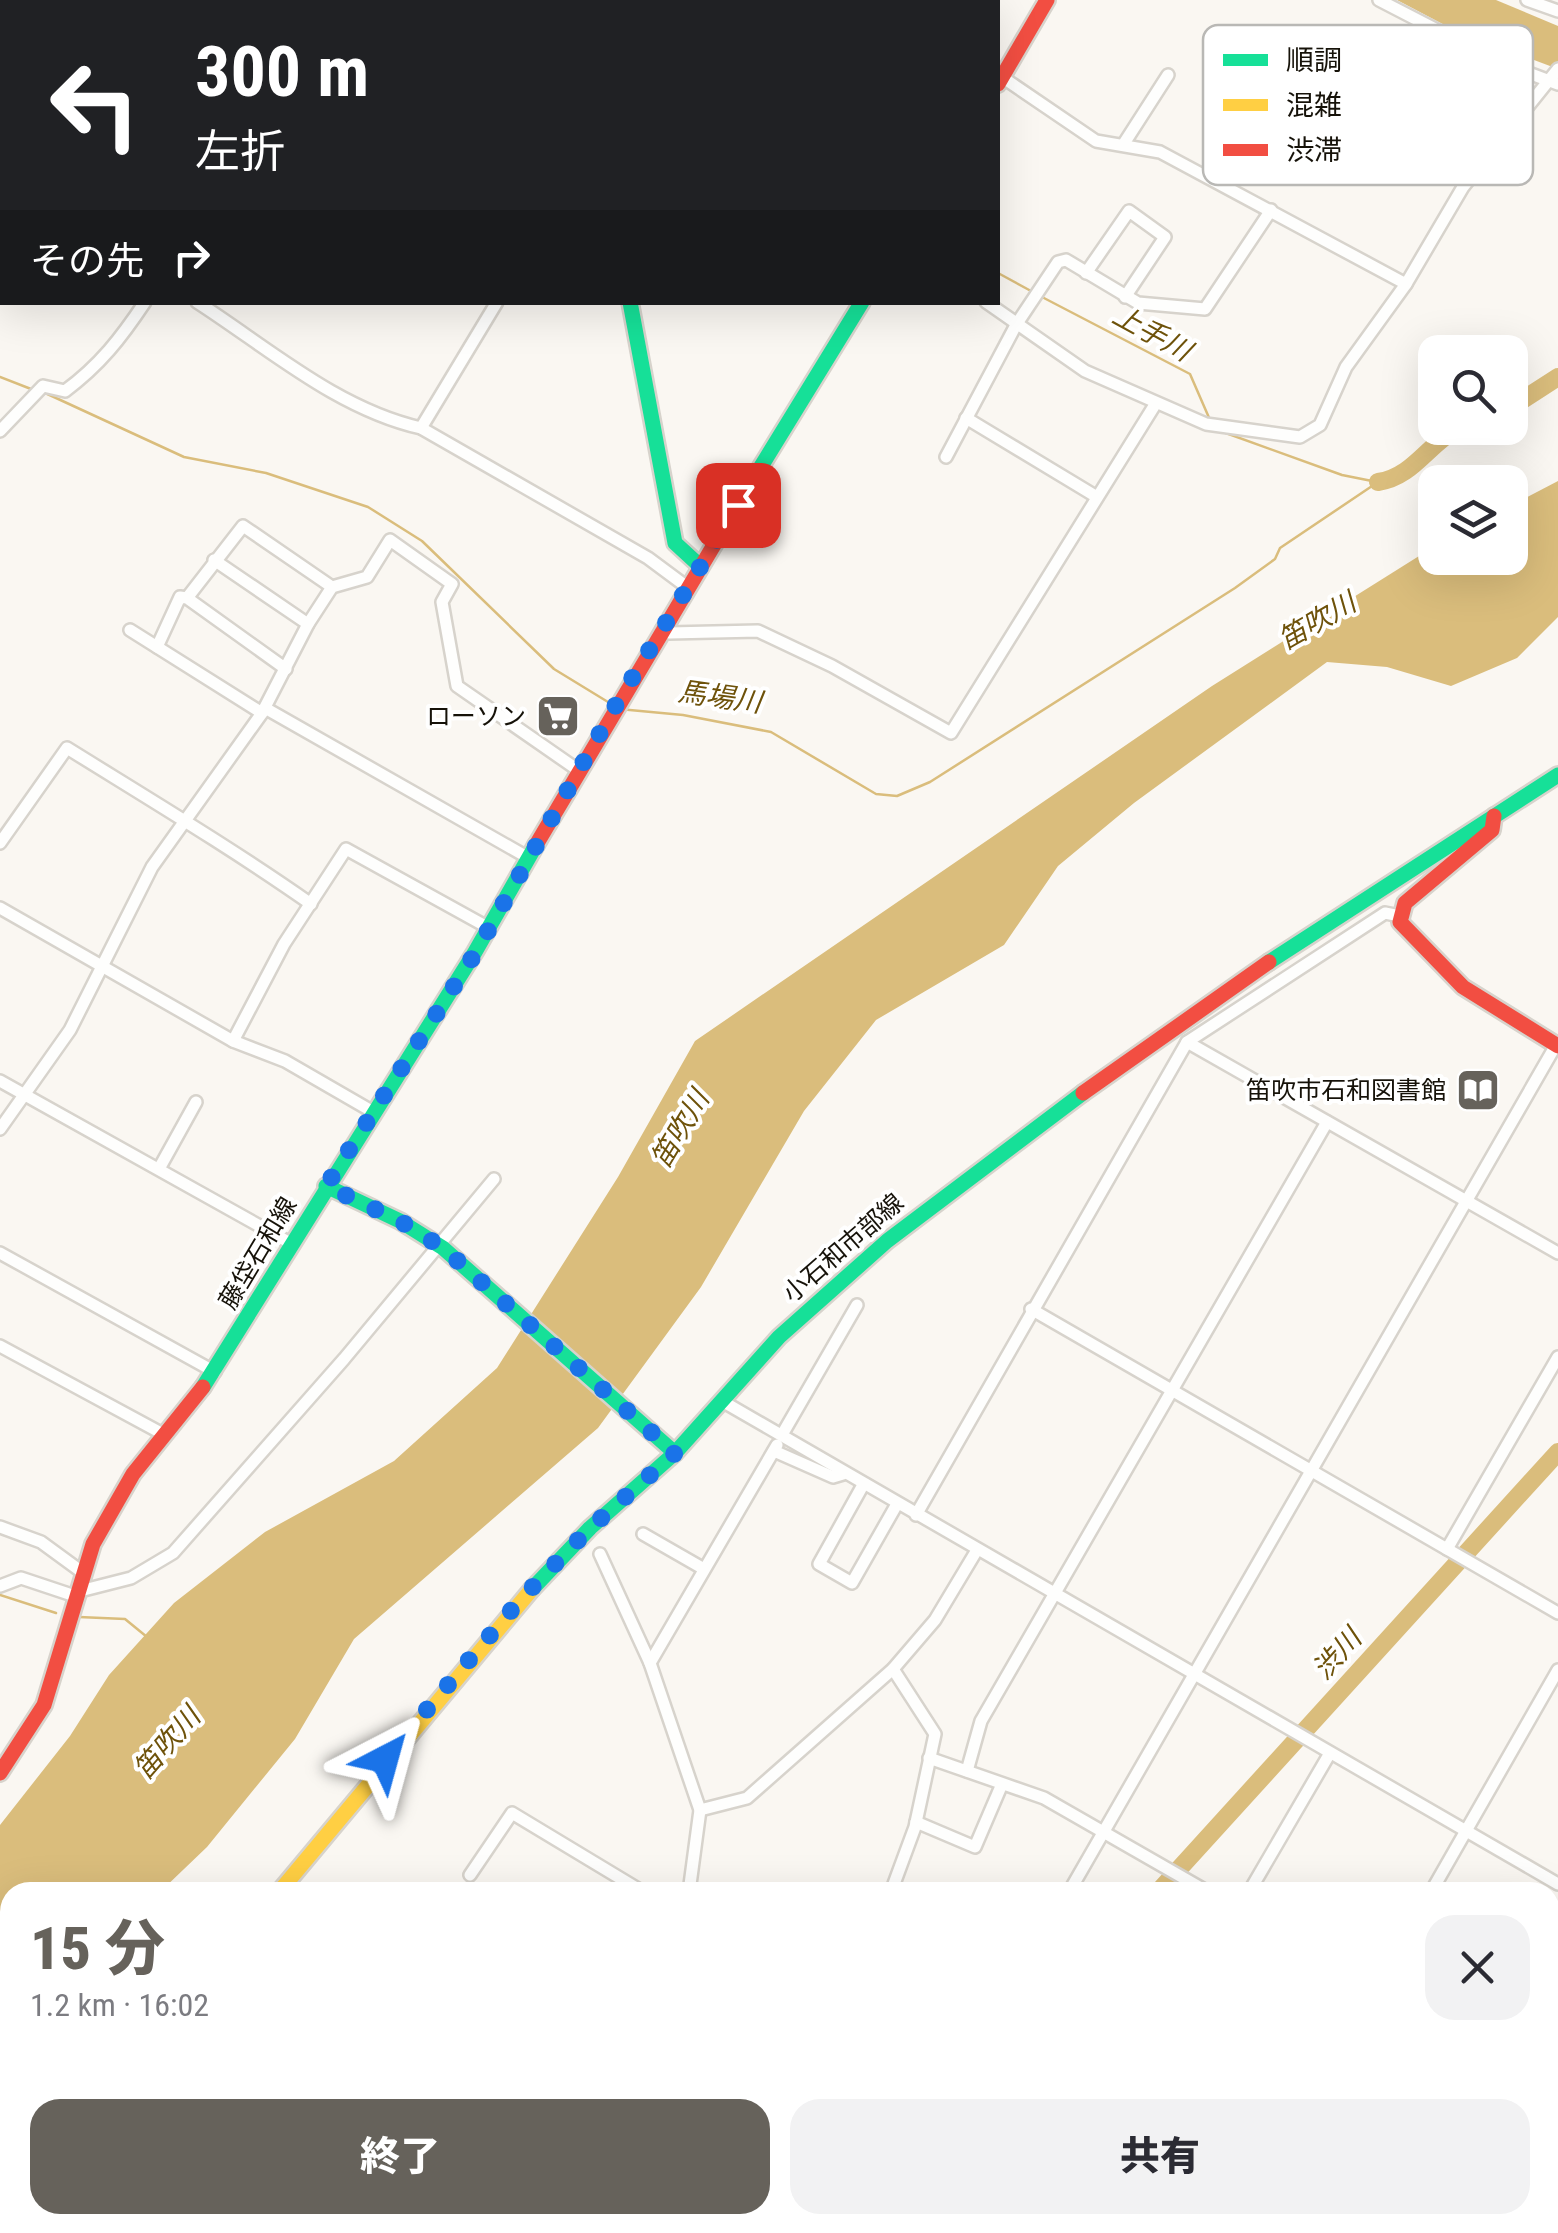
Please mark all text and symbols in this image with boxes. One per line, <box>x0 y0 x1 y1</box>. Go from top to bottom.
legend <box>1203 25 1533 185</box>
text: 300 m <box>195 31 369 113</box>
icon: left <box>30 40 160 170</box>
text: 順調 <box>1286 44 1342 77</box>
text: 混雑 <box>1286 89 1342 122</box>
text: 左折 <box>195 125 285 178</box>
text: 渋滞 <box>1286 134 1342 167</box>
icon: right <box>164 230 219 285</box>
text: その先 <box>30 239 144 283</box>
water label: 上手川 <box>1107 298 1199 369</box>
map controls <box>1418 335 1528 575</box>
button: search <box>1418 335 1528 445</box>
pin <box>696 463 781 548</box>
button: layers <box>1418 465 1528 575</box>
icon: arrive <box>711 478 766 533</box>
water label: 笛吹川 <box>1272 584 1364 656</box>
water label: 馬場川 <box>676 675 767 720</box>
supermarket icon: ローソン <box>535 693 581 739</box>
place label: ローソン <box>426 702 526 731</box>
library icon: 笛吹市石和図書館 <box>1455 1067 1501 1113</box>
place label: 笛吹市石和図書館 <box>1246 1076 1446 1105</box>
water label: 笛吹川 <box>644 1082 717 1174</box>
street label: 小石和市部線 <box>777 1188 909 1308</box>
street label: 藤垈石和線 <box>213 1192 303 1314</box>
water label: 渋川 <box>1306 1620 1370 1686</box>
water label: 笛吹川 <box>127 1698 209 1786</box>
position arrow <box>333 1707 437 1811</box>
text: 15 分 <box>30 1913 165 1984</box>
button: close <box>1425 1915 1530 2020</box>
text: 1.2 km · 16:02 <box>30 1986 209 2024</box>
button: 終了 <box>30 2099 770 2214</box>
button: 共有 <box>790 2099 1530 2214</box>

